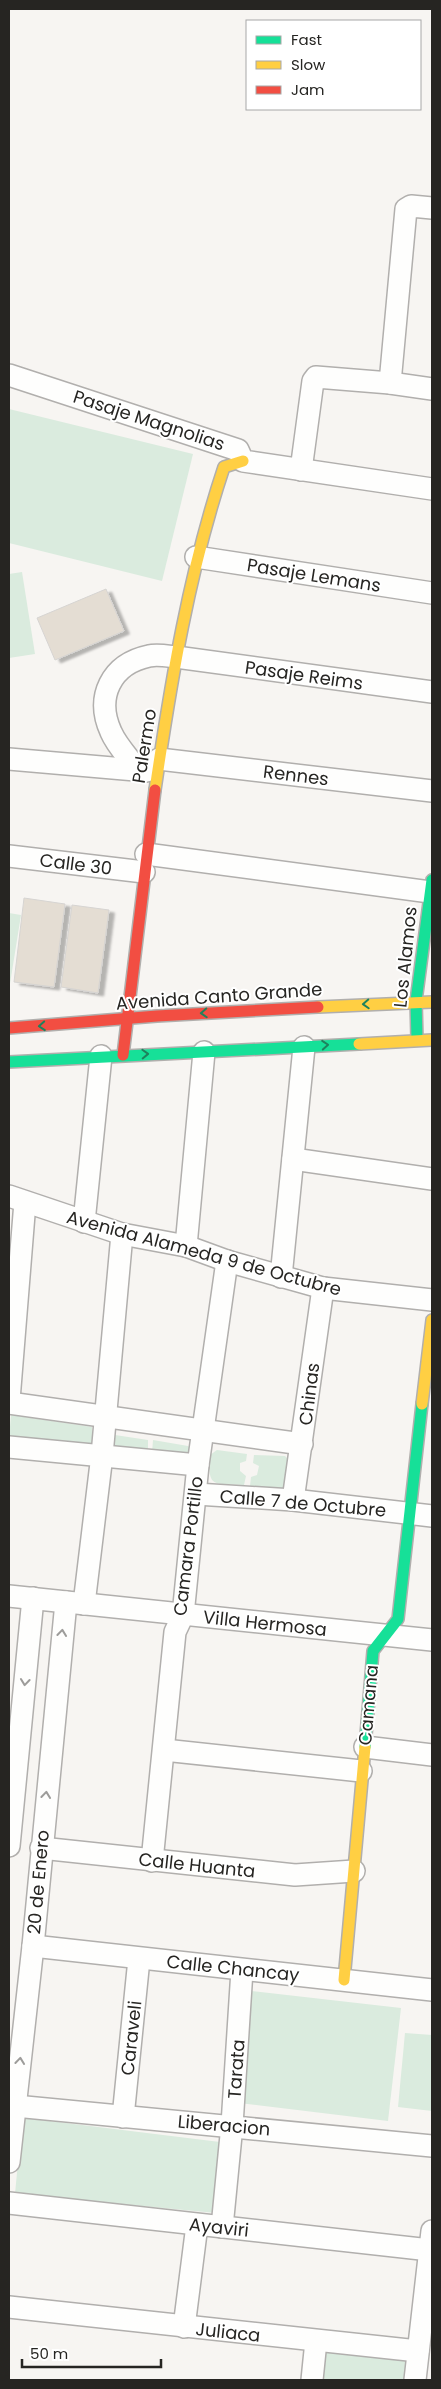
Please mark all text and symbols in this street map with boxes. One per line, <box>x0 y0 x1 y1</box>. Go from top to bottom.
legend <box>246 20 421 110</box>
text: Fast <box>291 29 322 50</box>
text: Slow <box>291 54 326 75</box>
text: Jam <box>291 79 325 100</box>
street label: Pasaje Magnolias <box>70 384 228 456</box>
street label: Pasaje Lemans <box>245 552 383 598</box>
street label: Pasaje Reims <box>243 654 365 696</box>
street label: Palermo <box>126 707 162 785</box>
street label: Rennes <box>262 759 330 791</box>
street label: Calle 30 <box>38 847 114 881</box>
street label: Los Alamos <box>387 905 423 1009</box>
street label: Avenida Canto Grande <box>115 976 323 1016</box>
one-way arrow <box>362 999 370 1010</box>
one-way arrow <box>200 1008 208 1019</box>
one-way arrow <box>38 1020 46 1031</box>
one-way arrow <box>321 1040 329 1051</box>
one-way arrow <box>141 1049 149 1059</box>
street label: Avenida Alameda 9 de Octubre <box>64 1204 344 1302</box>
street label: Chinas <box>293 1361 325 1427</box>
street label: Camara Portillo <box>167 1475 209 1617</box>
street label: Calle 7 de Octubre <box>219 1483 387 1523</box>
street label: Villa Hermosa <box>202 1604 328 1642</box>
one-way arrow <box>57 1629 68 1637</box>
street label: Camana <box>352 1664 384 1746</box>
one-way arrow <box>20 1678 31 1686</box>
one-way arrow <box>40 1791 51 1799</box>
street label: 20 de Enero <box>21 1829 55 1935</box>
street label: Calle Huanta <box>137 1846 257 1884</box>
street label: Calle Chancay <box>165 1949 301 1987</box>
street label: Caraveli <box>115 1999 147 2077</box>
street label: Tarata <box>221 2038 251 2100</box>
one-way arrow <box>14 2057 25 2065</box>
street label: Liberacion <box>177 2109 271 2141</box>
street label: Ayaviri <box>188 2211 250 2243</box>
street label: Juliaca <box>194 2316 262 2348</box>
scale bar <box>22 2336 161 2368</box>
text: 50 m <box>30 2343 68 2364</box>

